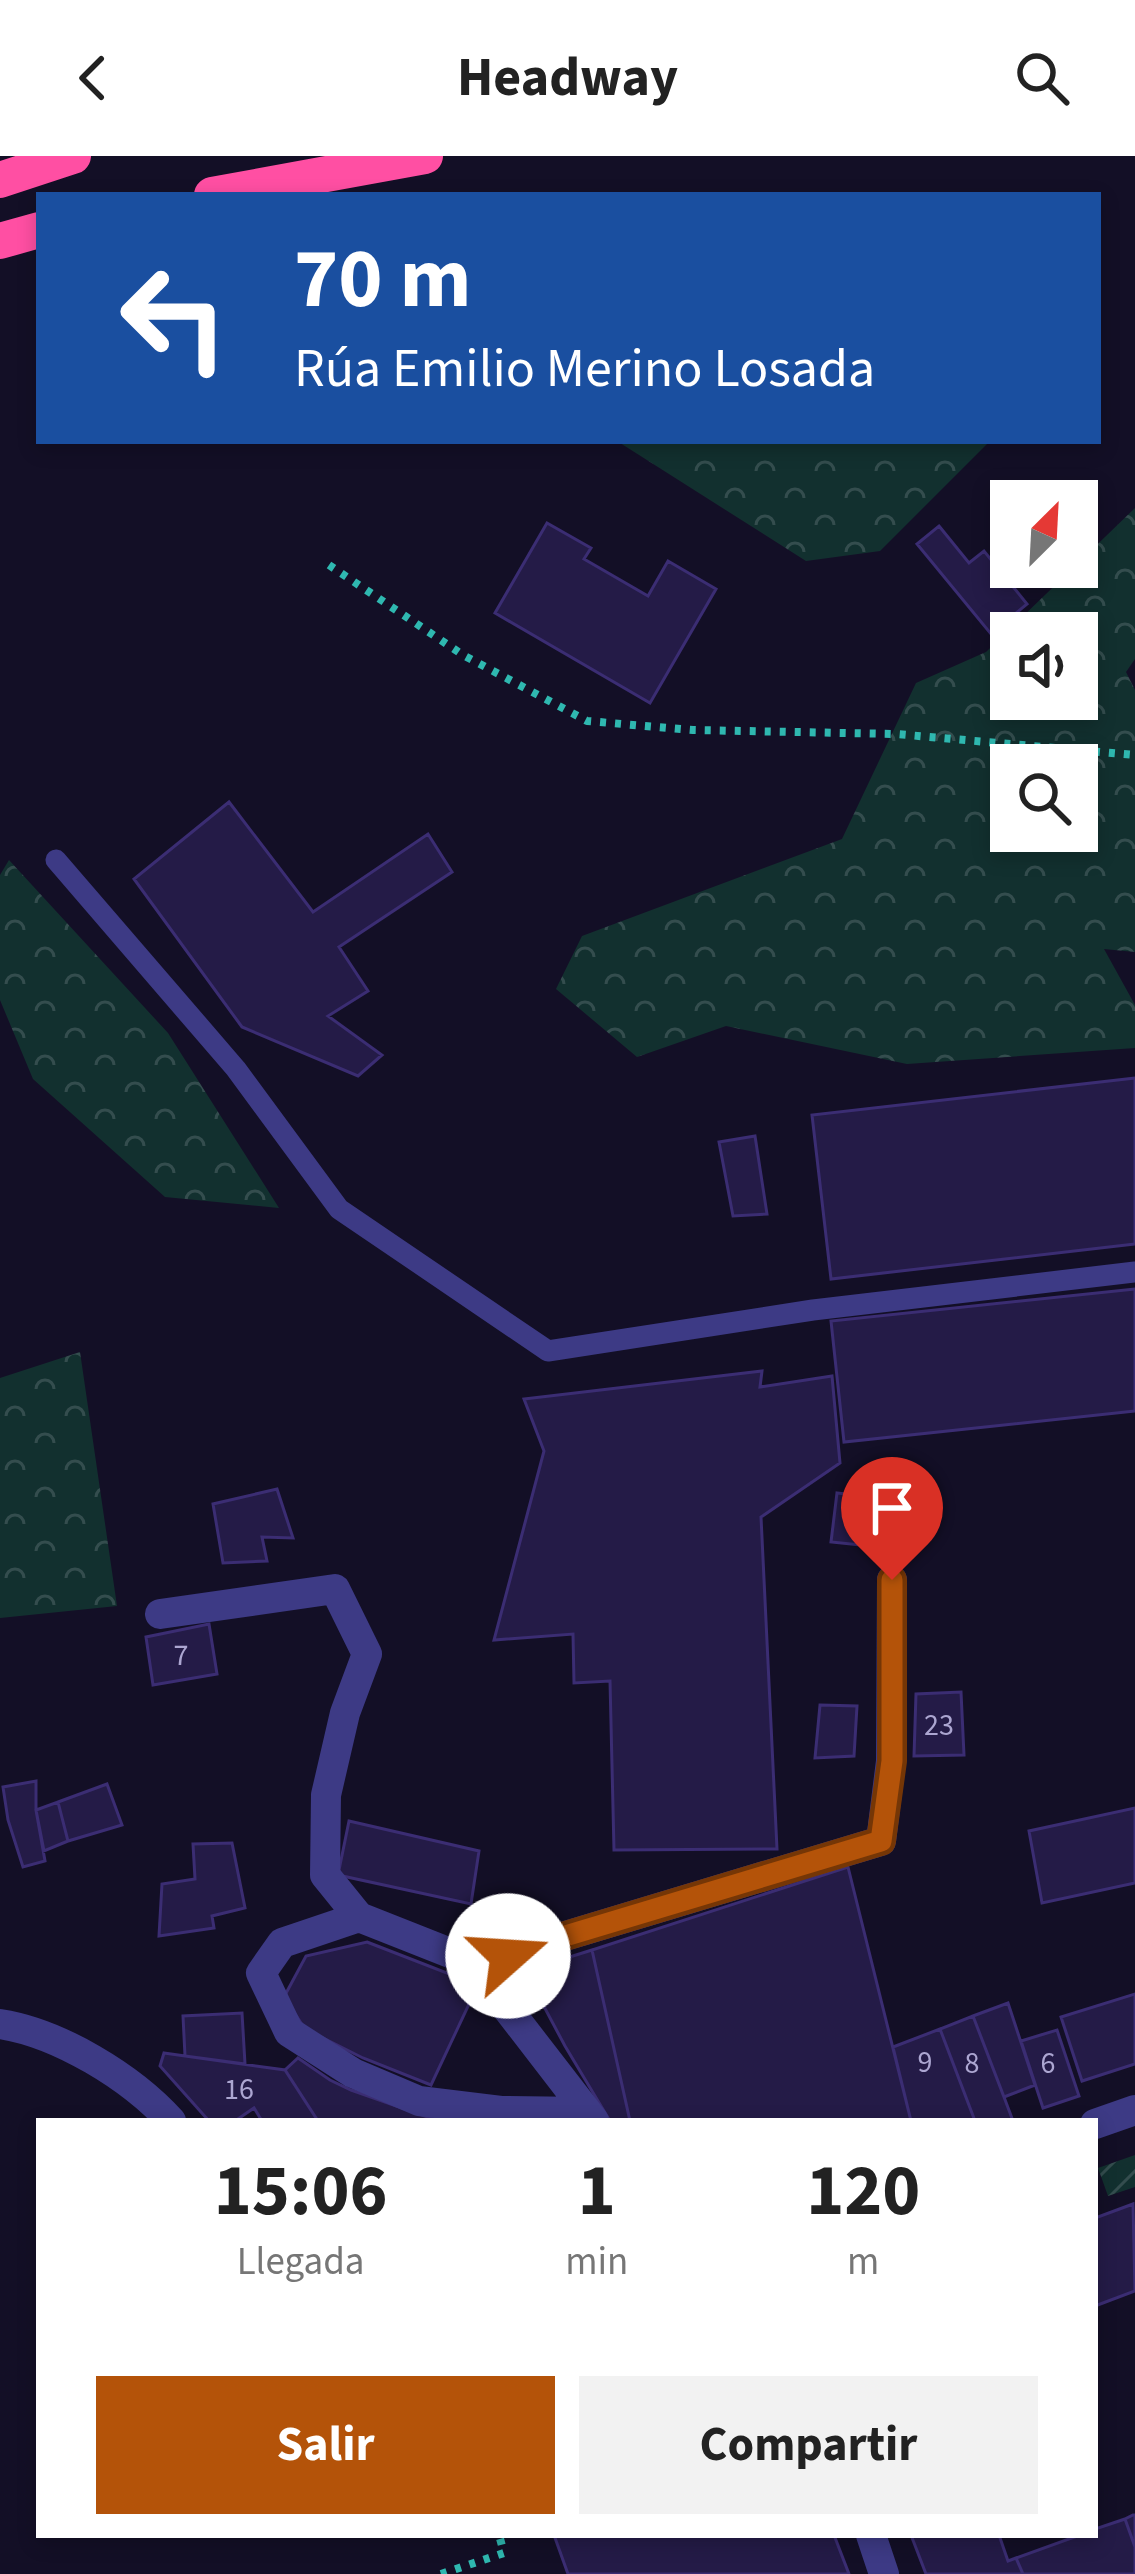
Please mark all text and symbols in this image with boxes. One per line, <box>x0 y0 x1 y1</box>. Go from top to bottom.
text: Headway <box>457 40 678 117</box>
icon: back <box>60 45 126 111</box>
icon: search <box>1009 45 1075 111</box>
text: 70 m <box>294 220 472 340</box>
icon: left <box>96 240 252 396</box>
text: Rúa Emilio Merino Losada <box>294 331 875 408</box>
north arrow <box>990 480 1098 588</box>
map controls <box>990 480 1098 852</box>
button: sound <box>990 612 1098 720</box>
button: search <box>990 744 1098 852</box>
pin <box>841 1457 943 1580</box>
icon: arrive <box>859 1475 925 1541</box>
house number: 7 <box>174 1634 188 1677</box>
house number: 23 <box>924 1704 954 1747</box>
position arrow <box>445 1893 571 2019</box>
house number: 9 <box>918 2041 932 2084</box>
house number: 8 <box>965 2042 979 2085</box>
house number: 6 <box>1041 2042 1055 2085</box>
house number: 16 <box>224 2068 254 2111</box>
text: 15:06 <box>214 2140 387 2243</box>
text: 1 <box>578 2140 616 2243</box>
text: 120 <box>806 2140 920 2243</box>
text: Llegada <box>237 2234 365 2290</box>
text: min <box>565 2234 628 2290</box>
text: m <box>847 2234 879 2290</box>
button: Salir <box>96 2376 555 2514</box>
button: Compartir <box>579 2376 1038 2514</box>

